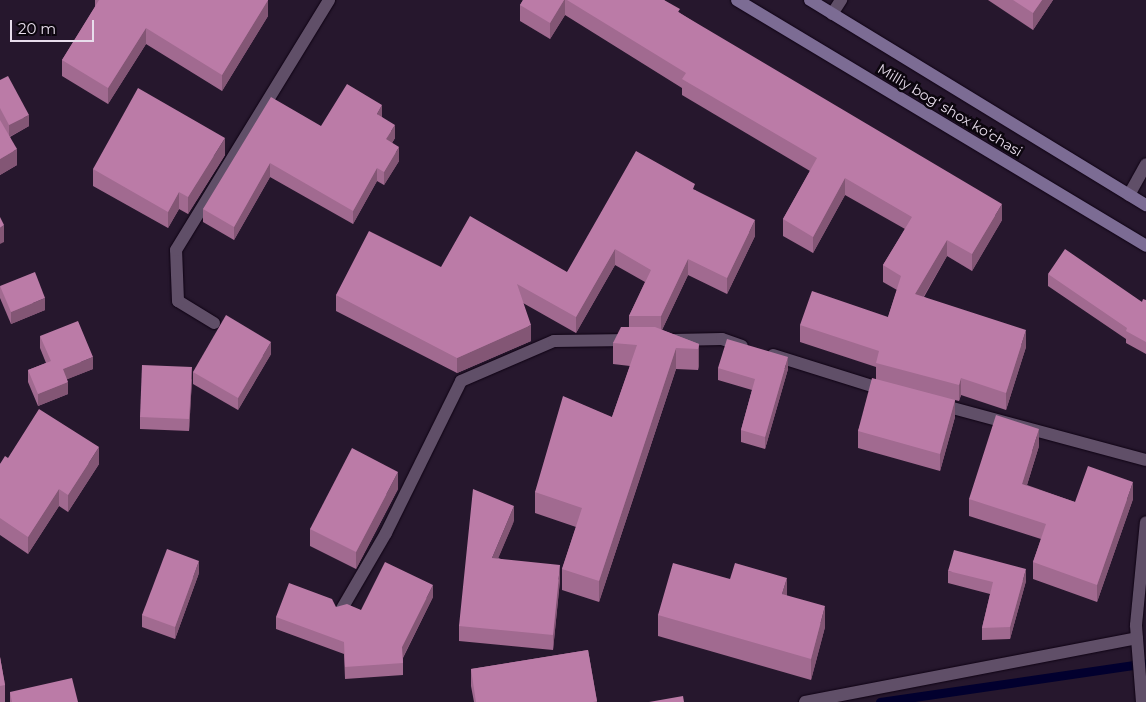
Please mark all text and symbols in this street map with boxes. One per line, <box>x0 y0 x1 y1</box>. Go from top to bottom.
scale bar <box>12 10 96 42</box>
text: 20 m <box>18 19 56 38</box>
street label: Milliy bog‘ shox ko‘chasi <box>875 60 1025 160</box>

